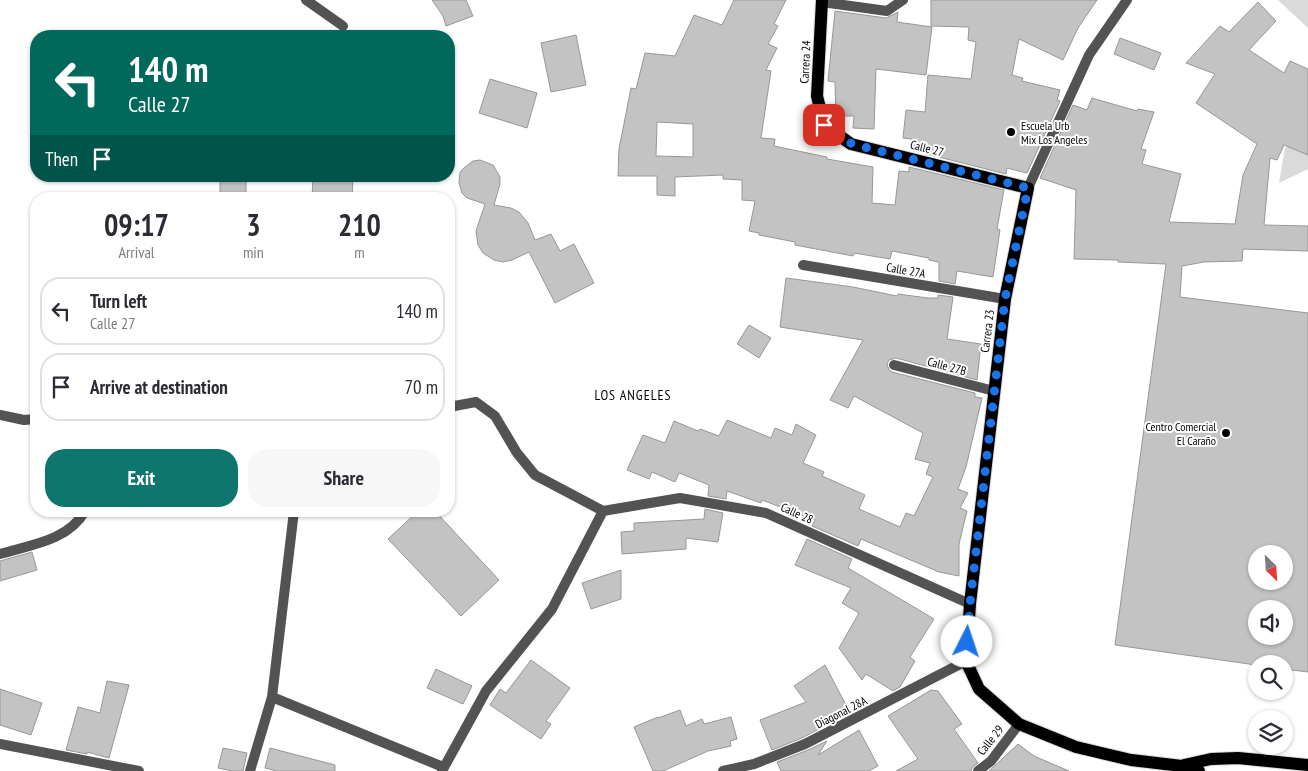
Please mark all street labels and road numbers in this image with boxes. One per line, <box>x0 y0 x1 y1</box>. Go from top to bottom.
street label: Carrera 24 <box>796 39 814 84</box>
street label: Calle 27 <box>909 137 945 159</box>
street label: Calle 27A <box>885 259 927 281</box>
street label: Carrera 23 <box>977 309 997 353</box>
street label: Calle 27B <box>926 354 968 378</box>
street label: Calle 28 <box>778 499 816 527</box>
street label: Diagonal 28A <box>813 692 870 731</box>
street label: Calle 29 <box>973 722 1007 758</box>

